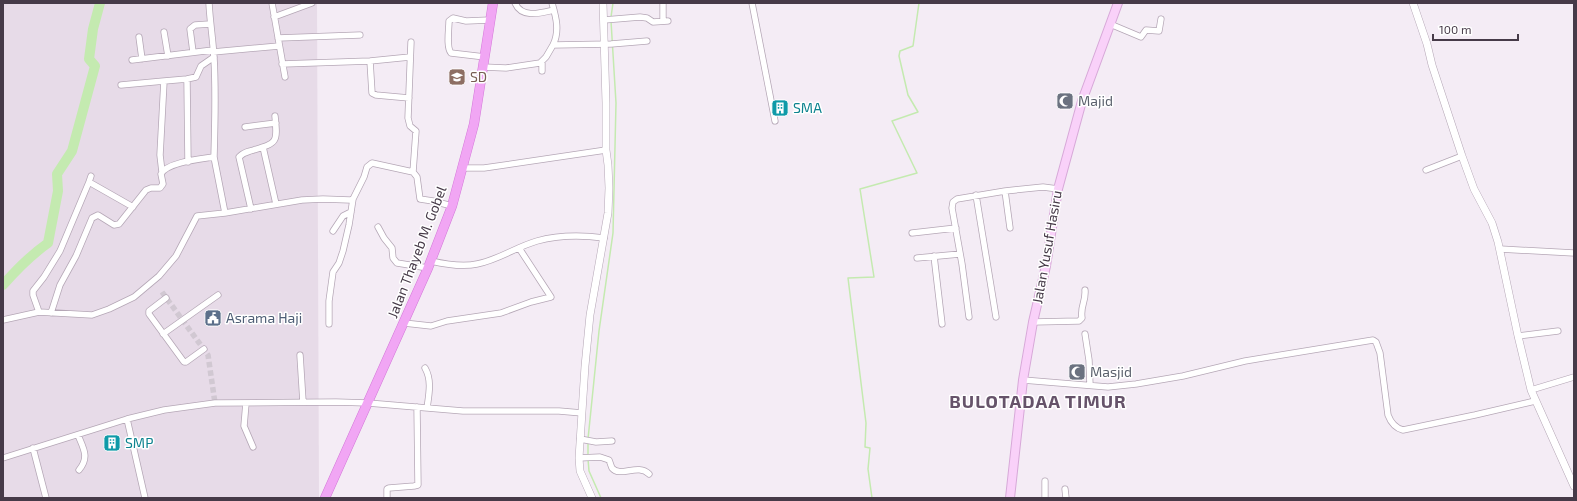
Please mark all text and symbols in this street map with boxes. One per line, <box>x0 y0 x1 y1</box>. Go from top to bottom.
scale bar <box>1433 16 1518 42</box>
text: 100 m <box>1439 22 1471 36</box>
school or university icon: SD <box>447 67 467 87</box>
place label: SD <box>470 68 487 85</box>
mosque icon: Majid <box>1055 91 1075 111</box>
place label: Majid <box>1078 92 1113 109</box>
building icon: SMA <box>770 98 790 118</box>
place label: SMA <box>793 99 822 116</box>
street label: Jalan Thayeb M. Gobel <box>383 183 450 320</box>
street label: Jalan Yusuf Hasiru <box>1028 189 1065 305</box>
public building icon: Asrama Haji <box>203 308 223 328</box>
place label: Asrama Haji <box>226 309 302 326</box>
mosque icon: Masjid <box>1067 362 1087 382</box>
place label: Masjid <box>1090 363 1132 380</box>
district label: BULOTADAA TIMUR <box>949 390 1127 412</box>
building icon: SMP <box>102 433 122 453</box>
place label: SMP <box>125 434 153 451</box>

